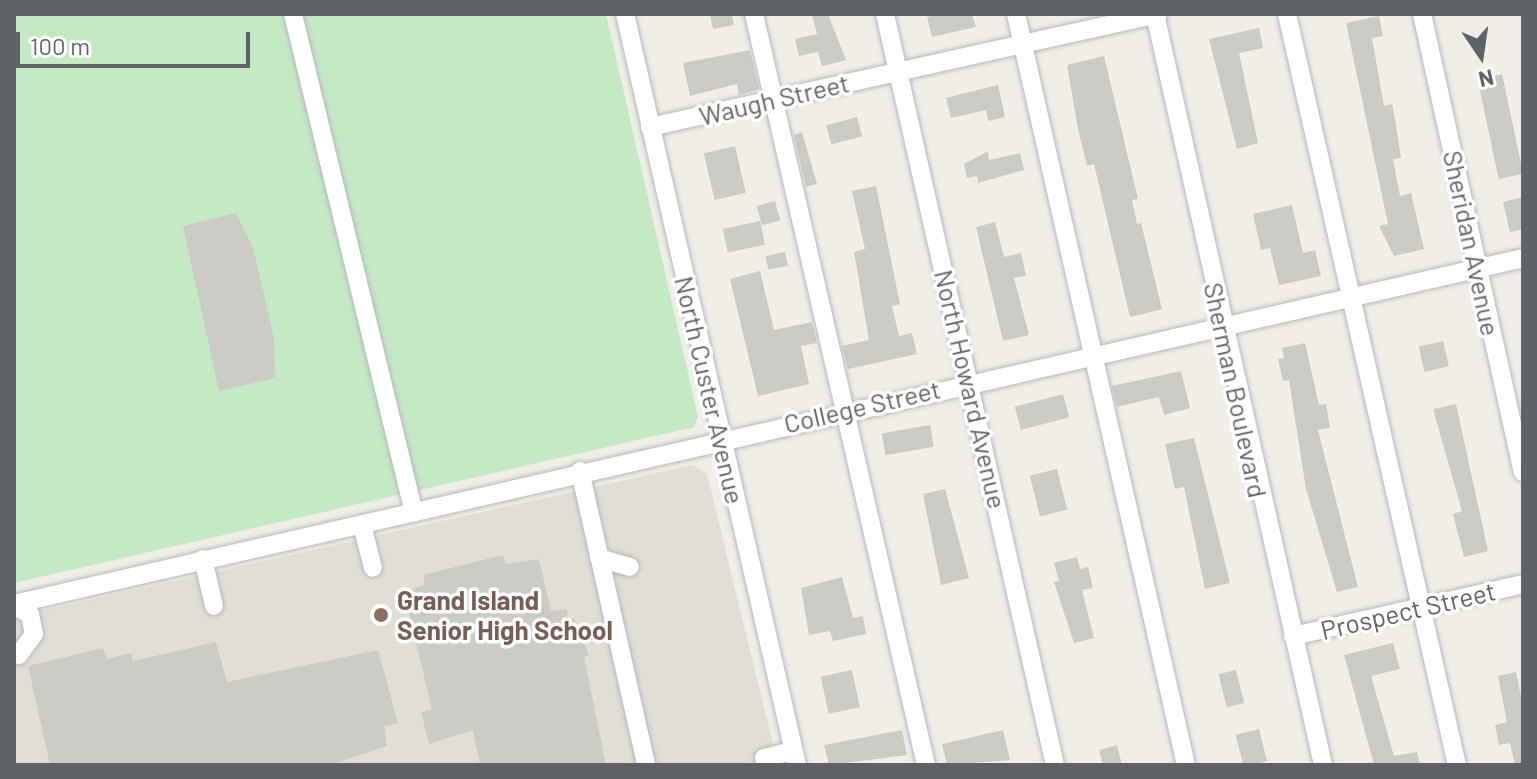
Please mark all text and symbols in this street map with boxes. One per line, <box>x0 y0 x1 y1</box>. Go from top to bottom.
scale bar <box>20 16 254 66</box>
north arrow <box>1441 16 1521 96</box>
text: 100 m <box>30 31 90 60</box>
text: N <box>1476 65 1496 94</box>
street label: Waugh Street <box>696 67 852 131</box>
street label: Sheridan Avenue <box>1437 148 1507 338</box>
street label: North Howard Avenue <box>928 267 1014 511</box>
street label: North Custer Avenue <box>669 273 751 507</box>
street label: Sherman Boulevard <box>1198 280 1274 500</box>
street label: College Street <box>781 373 943 439</box>
street label: Prospect Street <box>1317 575 1499 645</box>
place label: Grand Island Senior High School <box>397 584 613 646</box>
marker: Grand Island Senior High School <box>372 606 390 624</box>

